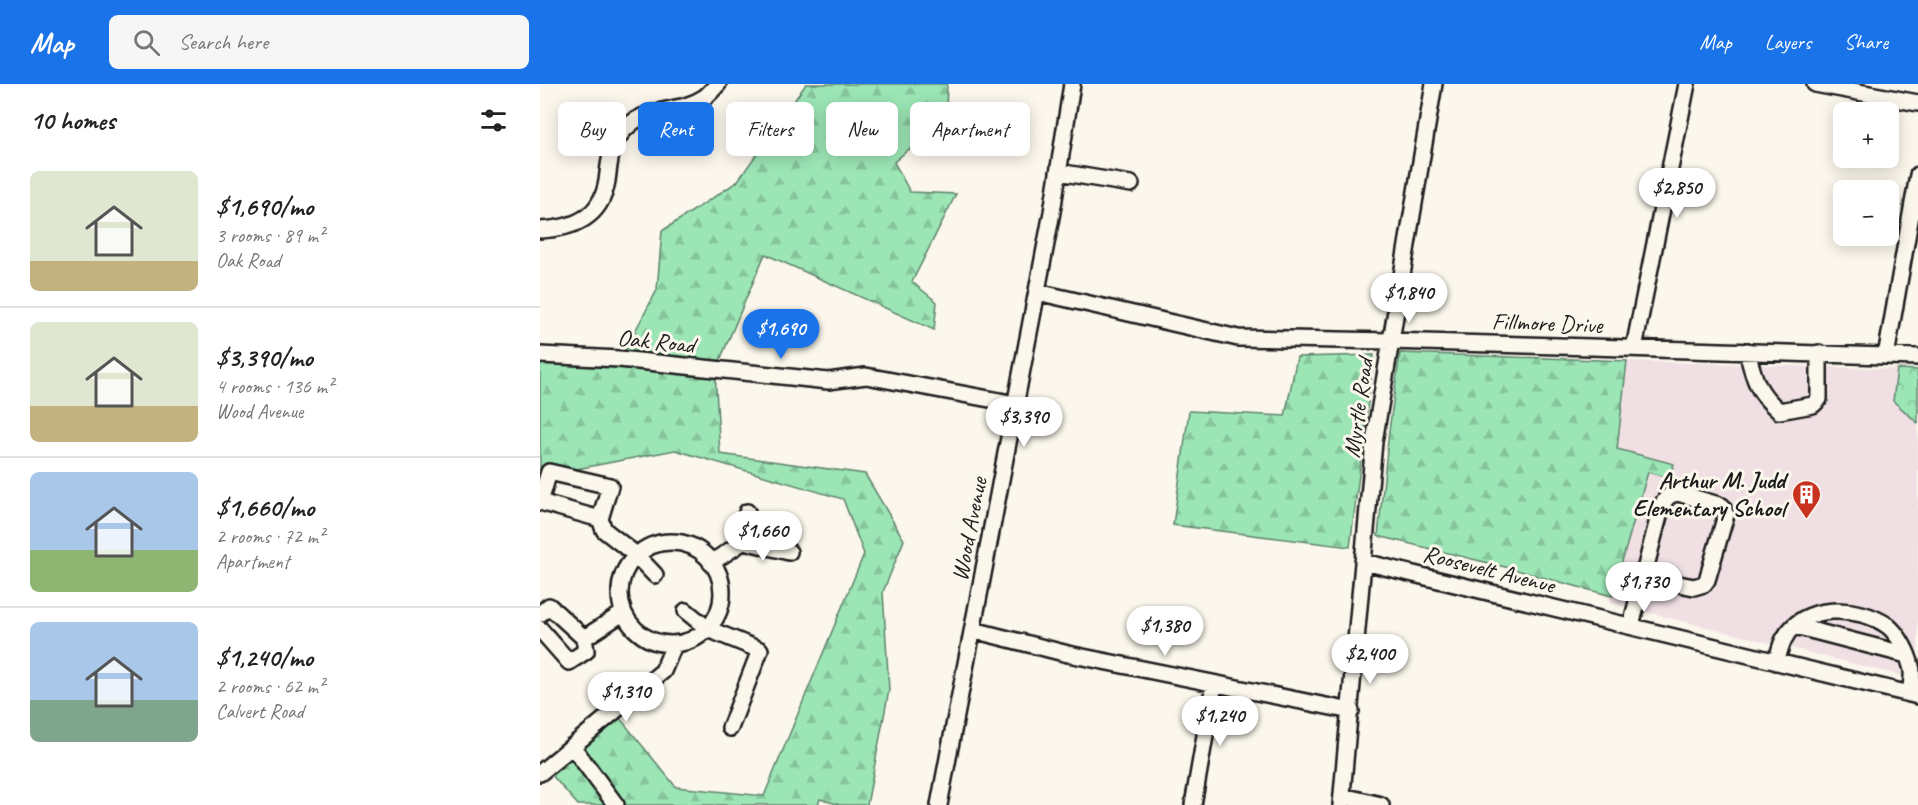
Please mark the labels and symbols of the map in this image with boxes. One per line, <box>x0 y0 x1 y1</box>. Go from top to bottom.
pin: $2,850 <box>1628 168 1726 219</box>
pin: $1,840 <box>1360 273 1458 324</box>
street label: Fillmore Drive <box>1491 306 1605 340</box>
pin: $1,690 <box>732 309 830 360</box>
street label: Oak Road <box>616 322 700 360</box>
street label: Myrtle Road <box>1336 353 1380 460</box>
pin: $3,390 <box>975 397 1073 448</box>
place label: Arthur M. Judd Elementary School <box>1633 465 1790 523</box>
street label: Wood Avenue <box>944 473 994 583</box>
building icon: Arthur M. Judd Elementary School <box>1790 478 1822 520</box>
pin: $1,660 <box>714 511 812 562</box>
street label: Roosevelt Avenue <box>1420 538 1560 600</box>
pin: $1,730 <box>1595 562 1693 613</box>
pin: $1,380 <box>1116 606 1214 657</box>
pin: $2,400 <box>1321 634 1419 685</box>
pin: $1,310 <box>577 672 675 723</box>
pin: $1,240 <box>1171 696 1269 747</box>

